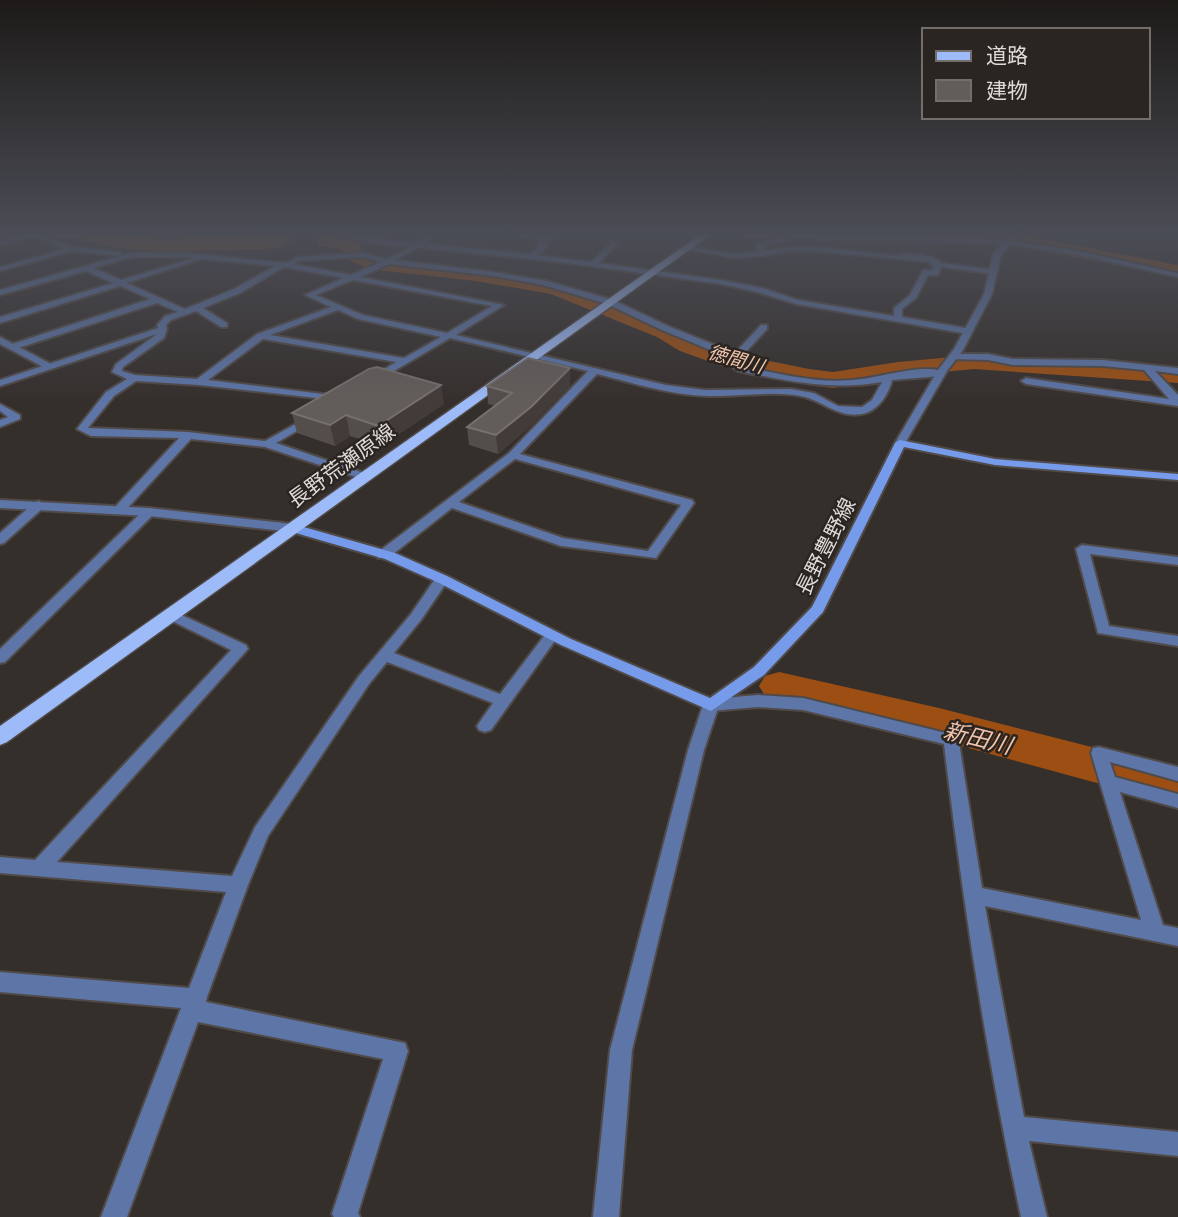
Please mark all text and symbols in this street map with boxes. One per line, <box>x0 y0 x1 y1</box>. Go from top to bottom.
legend <box>922 28 1150 119</box>
text: 道路 <box>986 41 1028 69</box>
text: 建物 <box>986 76 1028 104</box>
water label: 徳間川 <box>705 339 769 380</box>
street label: 長野荒瀬原線 <box>282 417 400 513</box>
street label: 長野豊野線 <box>789 493 861 599</box>
water label: 新田川 <box>941 713 1018 762</box>

